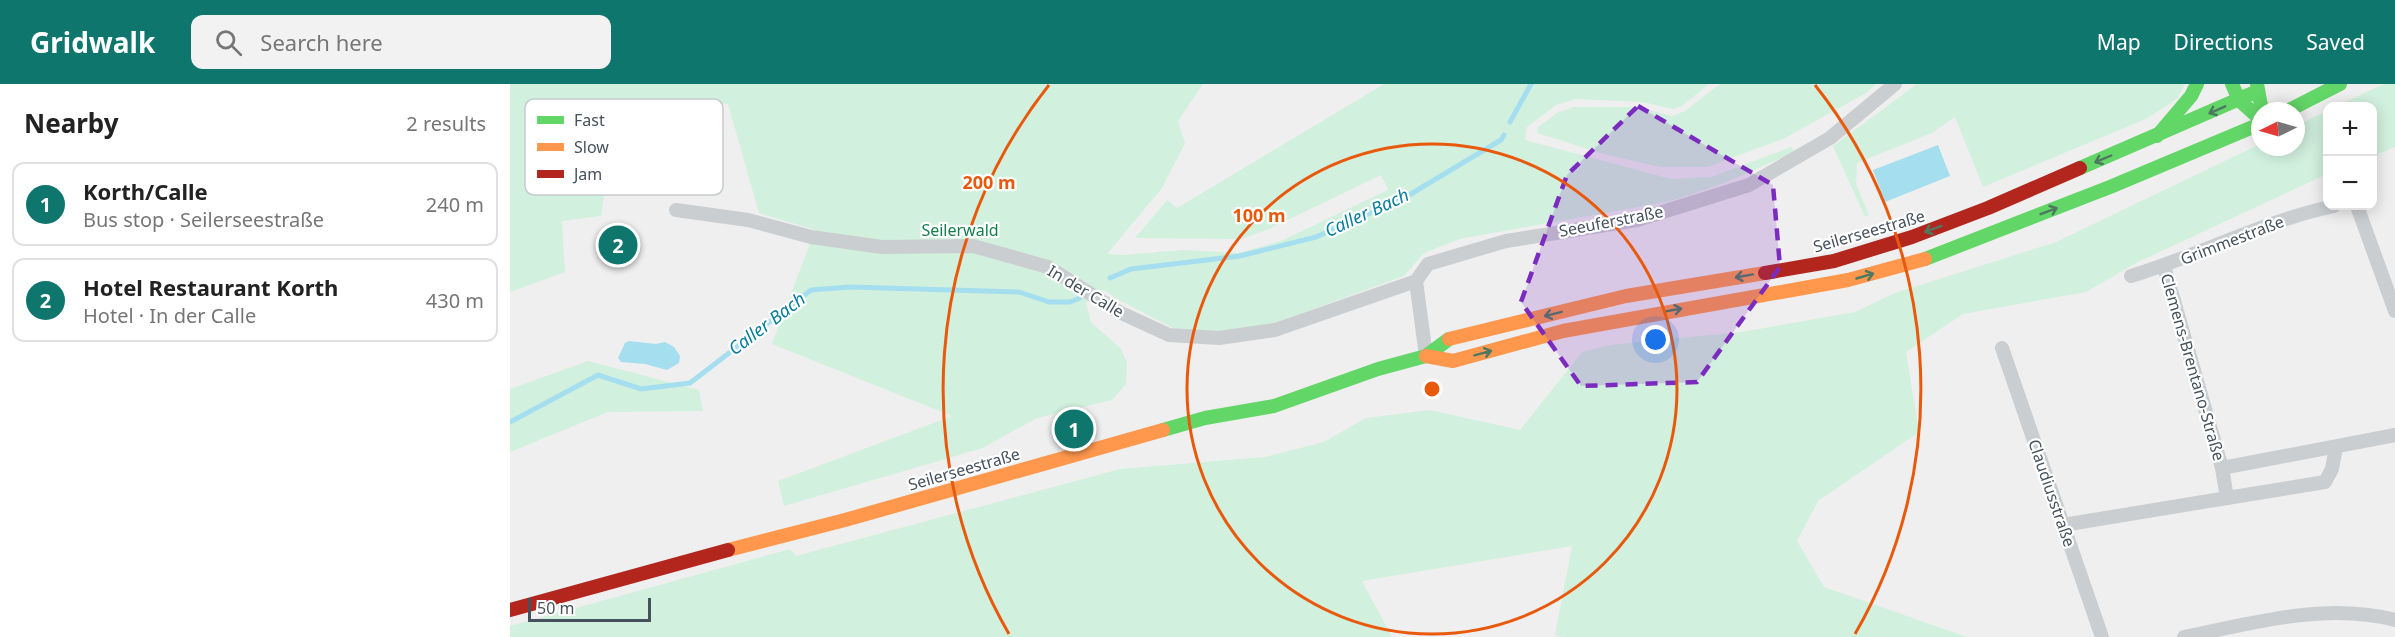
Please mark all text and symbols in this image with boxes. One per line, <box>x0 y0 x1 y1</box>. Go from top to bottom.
search box <box>191 15 611 69</box>
text: Gridwalk <box>30 23 155 61</box>
icon: search <box>212 26 245 59</box>
text: Search here <box>260 27 383 57</box>
text: Map <box>2097 28 2141 56</box>
text: Directions <box>2174 28 2273 56</box>
text: Saved <box>2306 28 2365 56</box>
legend <box>525 99 723 195</box>
north arrow <box>2251 102 2305 156</box>
map controls <box>2323 102 2377 210</box>
button: + <box>2323 102 2377 156</box>
text: Nearby <box>24 105 119 141</box>
one-way arrow <box>2208 105 2226 116</box>
text: Fast <box>574 109 605 131</box>
text: 2 results <box>406 110 486 137</box>
text: Slow <box>574 136 609 158</box>
one-way arrow <box>2095 154 2113 165</box>
button: − <box>2323 156 2377 210</box>
text: Jam <box>572 163 602 185</box>
text: 200 m <box>962 170 1016 194</box>
text: Korth/Calle <box>83 176 208 206</box>
water label: Caller Bach <box>1320 182 1413 242</box>
text: 1 <box>40 191 51 218</box>
text: 240 m <box>426 191 484 218</box>
street label: Seeuferstraße <box>1557 200 1665 242</box>
text: 100 m <box>1232 203 1286 227</box>
street label: Seilerseestraße <box>1811 205 1927 257</box>
one-way arrow <box>2039 205 2057 216</box>
text: Bus stop · Seilerseestraße <box>83 206 324 233</box>
street label: Grimmestraße <box>2177 210 2287 270</box>
park label: Seilerwald <box>921 219 999 241</box>
pin: 2 <box>598 222 638 268</box>
one-way arrow <box>1924 225 1943 236</box>
street label: In der Calle <box>1044 260 1128 322</box>
one-way arrow <box>1855 270 1874 281</box>
one-way arrow <box>1735 271 1755 282</box>
street label: Clemens-Brentano-Straße <box>2156 271 2230 463</box>
text: Hotel Restaurant Korth <box>83 272 338 302</box>
water label: Caller Bach <box>723 286 810 360</box>
text: 2 <box>40 287 51 314</box>
text: 430 m <box>426 287 484 314</box>
text: Hotel · In der Calle <box>83 302 256 329</box>
one-way arrow <box>1663 304 1682 315</box>
one-way arrow <box>1544 308 1563 320</box>
your location <box>1641 325 1670 354</box>
one-way arrow <box>1473 346 1492 358</box>
centre of rings <box>1422 379 1442 399</box>
pin: 1 <box>1054 406 1094 452</box>
street label: Claudiusstraße <box>2023 436 2081 550</box>
street label: Seilerseestraße <box>906 443 1022 495</box>
scale bar <box>528 595 651 622</box>
text: 50 m <box>537 597 574 619</box>

